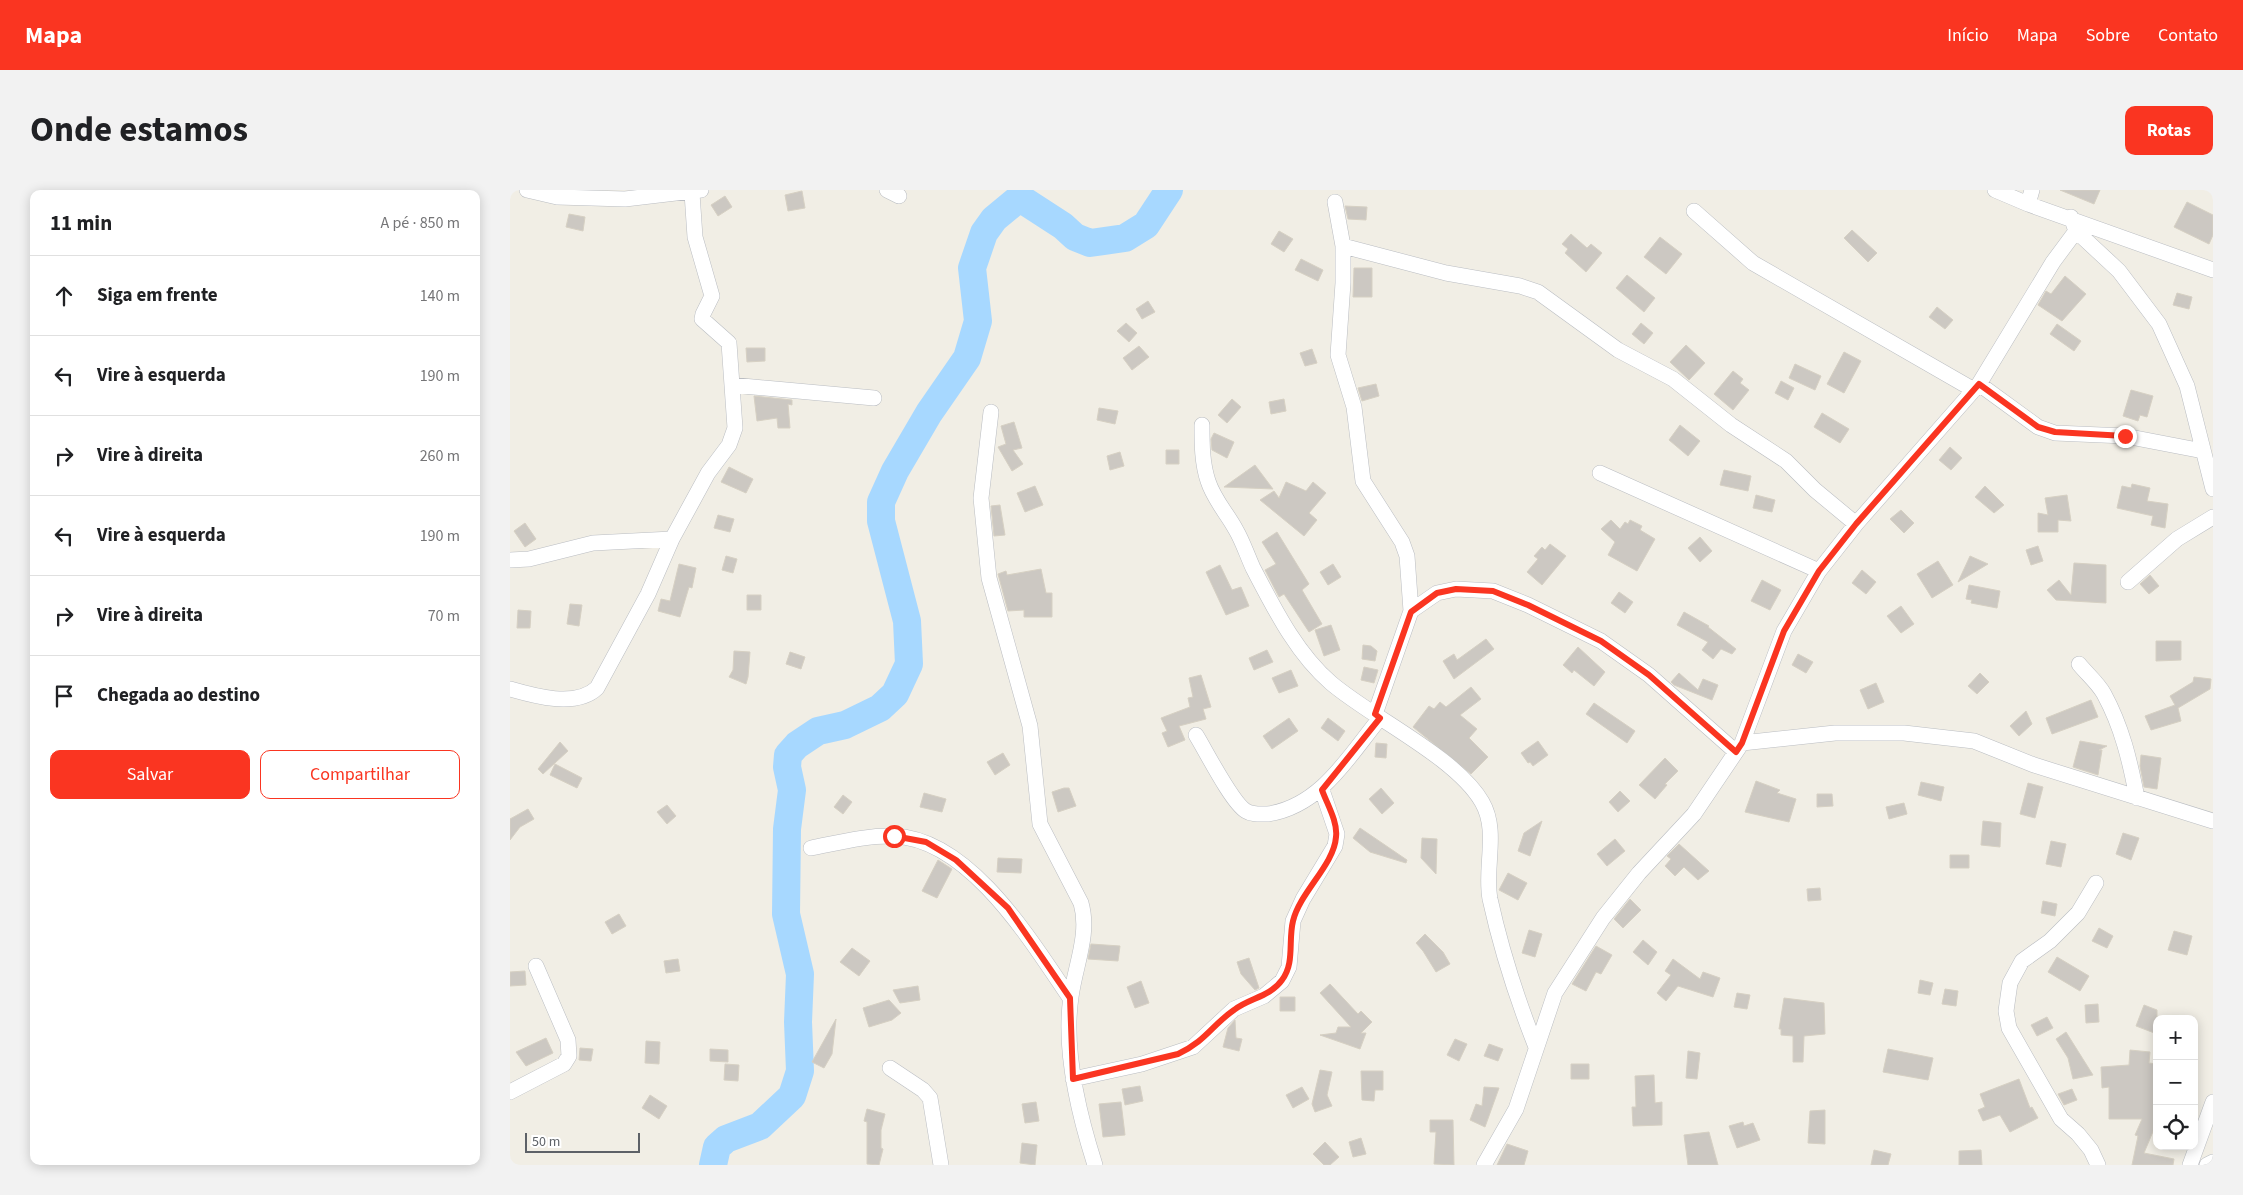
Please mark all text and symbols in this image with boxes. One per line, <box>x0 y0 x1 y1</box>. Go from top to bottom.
text: Mapa <box>25 18 82 53</box>
text: Início <box>1947 23 1989 48</box>
text: Mapa <box>2017 23 2058 48</box>
text: Sobre <box>2086 23 2130 48</box>
text: Contato <box>2158 23 2218 48</box>
text: Onde estamos <box>30 105 248 155</box>
button: Rotas <box>2125 106 2213 155</box>
text: 11 min <box>50 208 112 238</box>
text: A pé · 850 m <box>381 212 460 234</box>
icon: ahead <box>50 282 78 310</box>
text: Siga em frente <box>97 282 218 309</box>
text: 140 m <box>420 285 460 307</box>
icon: left <box>50 362 78 390</box>
text: Vire à esquerda <box>97 362 226 389</box>
text: 190 m <box>420 365 460 387</box>
route end <box>2114 425 2137 448</box>
icon: right <box>50 442 78 470</box>
text: Vire à direita <box>97 442 203 469</box>
text: 260 m <box>420 445 460 467</box>
icon: left <box>50 522 78 550</box>
text: Vire à esquerda <box>97 522 226 549</box>
text: 190 m <box>420 525 460 547</box>
icon: right <box>50 602 78 630</box>
text: Vire à direita <box>97 602 203 629</box>
text: 70 m <box>428 605 460 627</box>
icon: arrive <box>50 682 78 710</box>
text: Chegada ao destino <box>97 682 260 709</box>
button: Salvar <box>50 750 250 799</box>
button: Compartilhar <box>260 750 460 799</box>
route start <box>883 825 906 848</box>
map controls <box>2153 1015 2198 1150</box>
button: + <box>2153 1015 2198 1060</box>
button: − <box>2153 1060 2198 1105</box>
button: locate <box>2153 1105 2198 1150</box>
scale bar <box>525 1130 640 1153</box>
text: 50 m <box>532 1132 560 1152</box>

